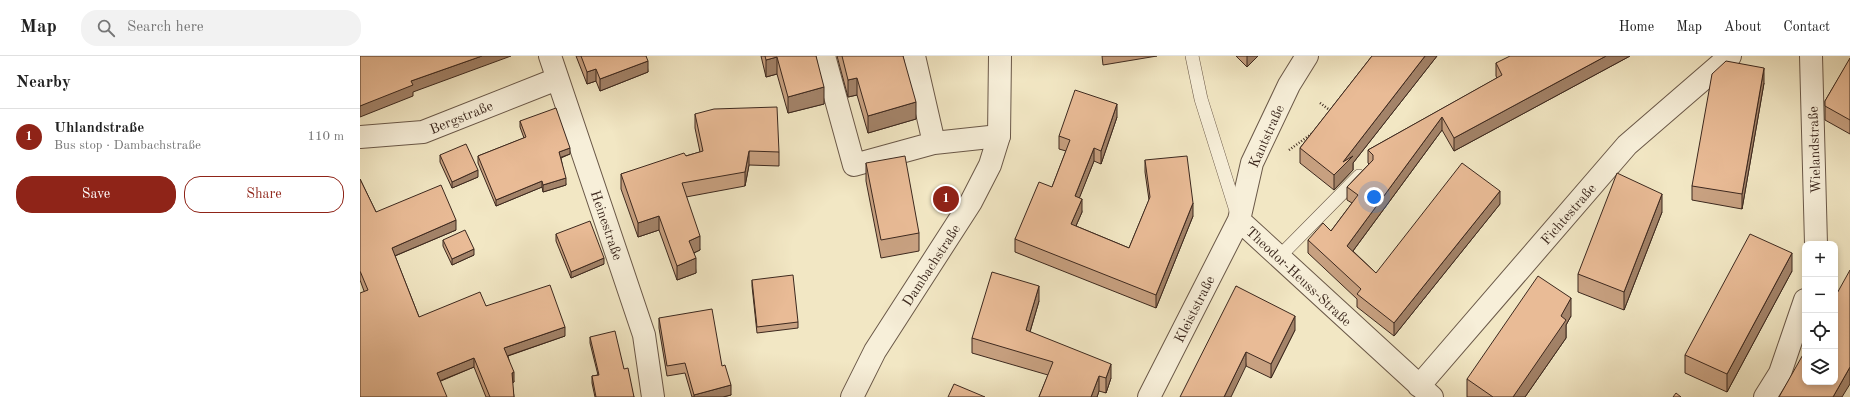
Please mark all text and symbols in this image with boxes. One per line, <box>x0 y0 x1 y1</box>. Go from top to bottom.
search box <box>81 10 361 46</box>
icon: search <box>95 17 117 39</box>
text: Map <box>20 18 57 37</box>
text: Search here <box>127 20 204 35</box>
text: Home <box>1619 20 1654 34</box>
text: Map <box>1676 20 1702 34</box>
text: About <box>1724 20 1761 34</box>
text: Contact <box>1783 20 1830 34</box>
text: Nearby <box>16 74 71 91</box>
street label: Bergstraße <box>428 99 495 137</box>
street label: Kantstraße <box>1247 103 1287 170</box>
street label: Wielandstraße <box>1806 106 1824 194</box>
text: Uhlandstraße <box>54 121 144 136</box>
text: 1 <box>25 130 33 143</box>
text: 110 m <box>307 130 344 143</box>
text: Bus stop · Dambachstraße <box>54 139 201 152</box>
button: Save <box>16 176 176 213</box>
button: Share <box>184 176 344 213</box>
street label: Fichtestraße <box>1539 181 1599 248</box>
pin: 1 <box>933 184 959 214</box>
your location <box>1364 187 1384 207</box>
street label: Heinestraße <box>588 189 625 262</box>
street label: Dambachstraße <box>900 222 963 309</box>
street label: Theodor-Heuss-Straße <box>1243 224 1354 329</box>
map controls <box>1802 241 1838 385</box>
button: + <box>1802 241 1838 277</box>
street label: Kleiststraße <box>1172 274 1218 345</box>
button: − <box>1802 277 1838 313</box>
button: locate <box>1802 313 1838 349</box>
button: layers <box>1802 349 1838 385</box>

